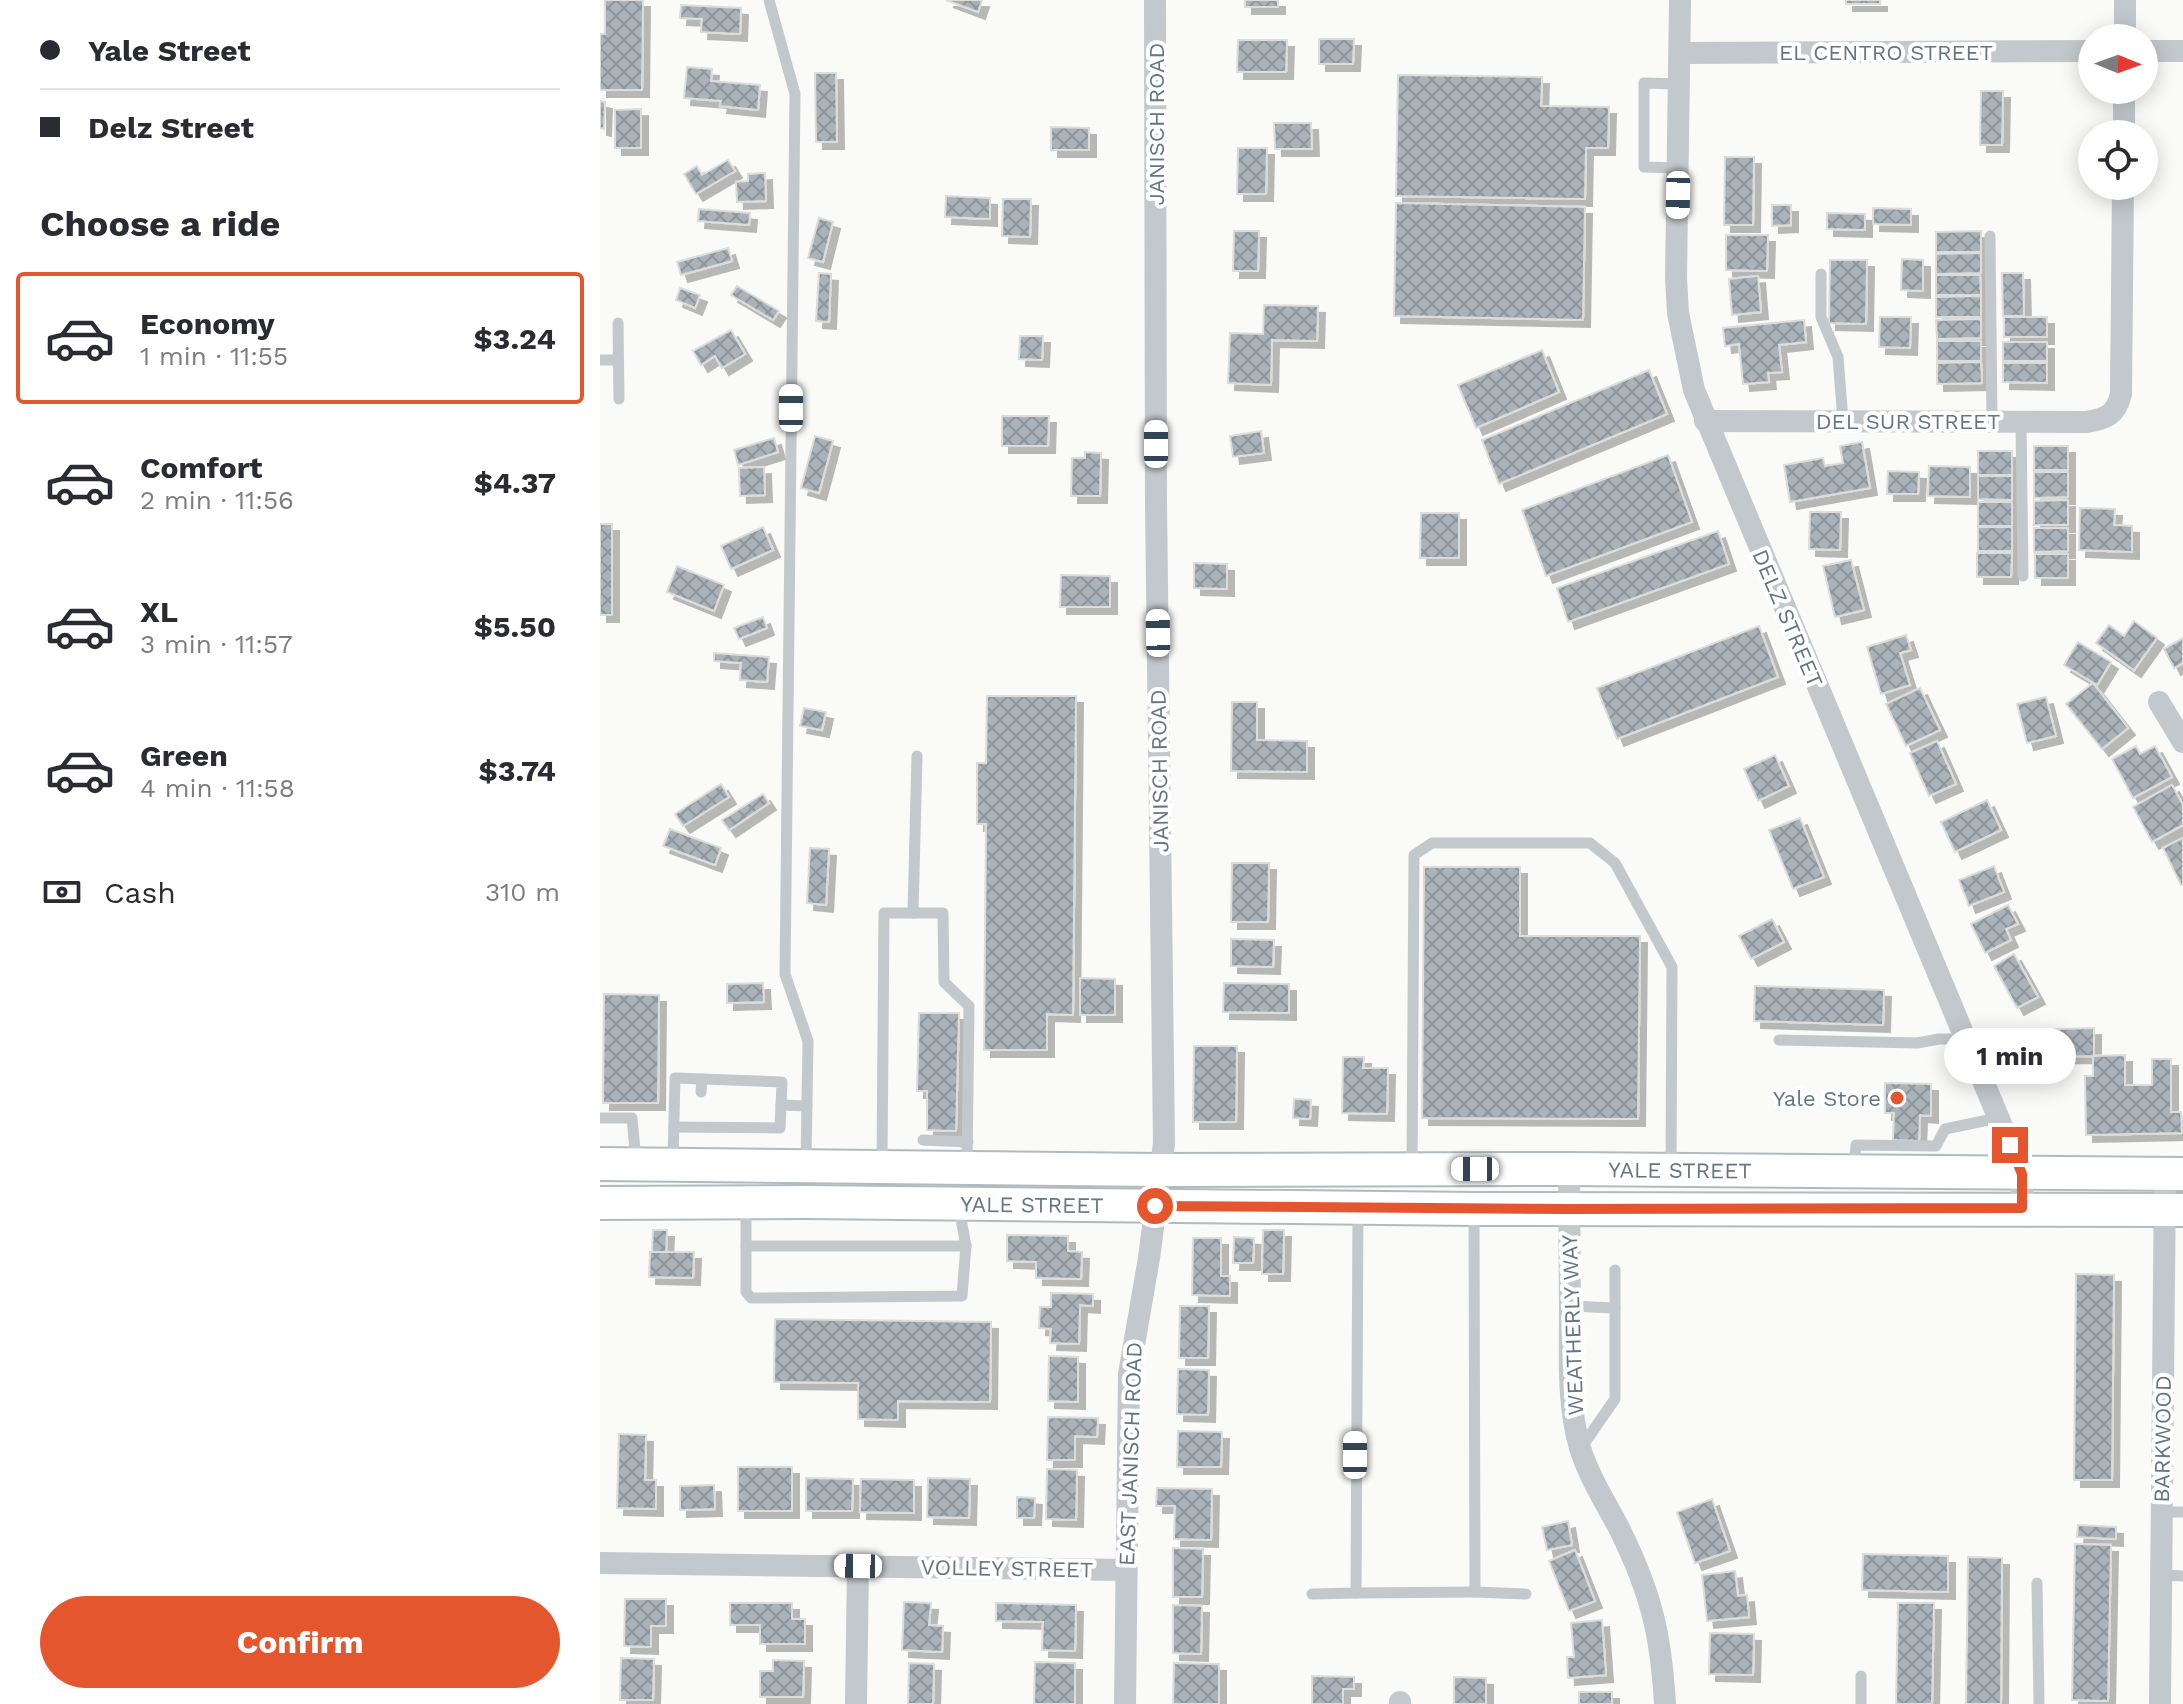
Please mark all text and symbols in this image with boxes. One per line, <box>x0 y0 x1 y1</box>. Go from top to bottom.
north arrow <box>2078 24 2158 104</box>
map controls <box>2078 24 2158 200</box>
text: Yale Street <box>88 33 251 68</box>
street label: EL CENTRO STREET <box>1779 40 1993 65</box>
street label: JANISCH ROAD <box>1144 43 1169 205</box>
text: Delz Street <box>88 110 254 145</box>
button: locate <box>2078 120 2158 200</box>
car <box>1666 171 1690 219</box>
text: Choose a ride <box>40 203 280 245</box>
icon: car <box>44 302 116 374</box>
text: Economy <box>140 306 275 341</box>
text: $3.24 <box>473 321 556 356</box>
text: 1 min · 11:55 <box>140 341 288 371</box>
car <box>779 384 803 432</box>
street label: DEL SUR STREET <box>1816 409 2000 434</box>
car <box>1144 420 1168 468</box>
icon: car <box>44 446 116 518</box>
text: Comfort <box>140 450 262 485</box>
text: $4.37 <box>474 465 556 500</box>
text: 2 min · 11:56 <box>140 485 294 515</box>
street label: DELZ STREET <box>1747 546 1828 691</box>
icon: car <box>44 590 116 662</box>
text: XL <box>140 594 178 629</box>
text: $5.50 <box>474 609 556 644</box>
car <box>1146 609 1170 657</box>
text: 3 min · 11:57 <box>140 629 293 659</box>
street label: JANISCH ROAD <box>1146 689 1173 853</box>
icon: car <box>44 734 116 806</box>
text: Green <box>140 738 228 773</box>
text: $3.74 <box>479 753 556 788</box>
text: 4 min · 11:58 <box>140 773 295 803</box>
icon: cash <box>40 870 84 914</box>
text: Cash <box>104 875 176 910</box>
text: 310 m <box>485 877 560 907</box>
callout: 1 min <box>1944 1029 2076 1085</box>
text: 1 min <box>1977 1041 2043 1071</box>
place label: Yale Store <box>1773 1086 1881 1111</box>
marker: Yale Store <box>1888 1089 1906 1107</box>
route end <box>1992 1127 2028 1163</box>
car <box>1451 1157 1499 1181</box>
street label: YALE STREET <box>1608 1157 1752 1183</box>
route start <box>1137 1188 1173 1224</box>
street label: YALE STREET <box>960 1192 1104 1218</box>
street label: WEATHERLY WAY <box>1557 1234 1588 1416</box>
street label: EAST JANISCH ROAD <box>1114 1341 1147 1567</box>
street label: BARKWOOD <box>2149 1375 2176 1503</box>
car <box>1343 1431 1367 1479</box>
car <box>834 1554 882 1578</box>
street label: VOLLEY STREET <box>920 1554 1093 1583</box>
button: Confirm <box>40 1596 560 1688</box>

